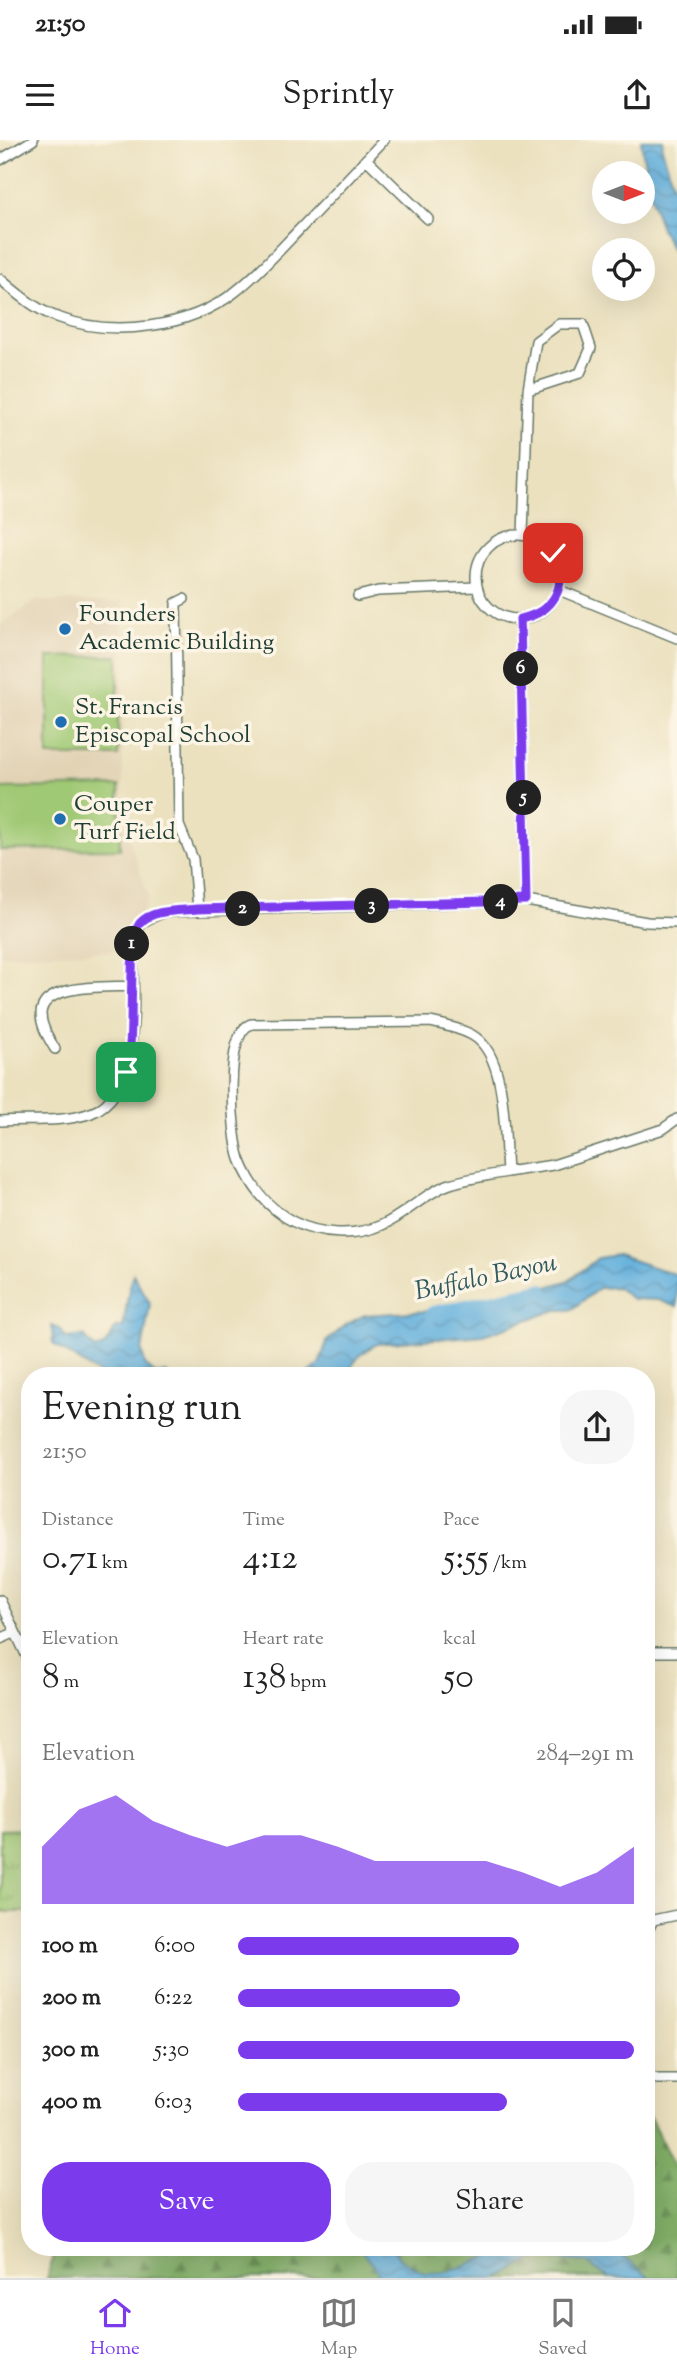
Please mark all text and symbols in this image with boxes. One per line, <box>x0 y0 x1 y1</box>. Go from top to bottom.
text: 21:50 <box>35 6 85 43</box>
text: Sprintly <box>282 72 395 118</box>
icon: menu <box>21 76 59 114</box>
icon: share <box>618 76 656 114</box>
north arrow <box>592 161 654 224</box>
map controls <box>592 161 655 301</box>
button: locate <box>592 238 655 301</box>
pin <box>523 523 583 583</box>
icon: check <box>534 534 572 572</box>
place label: Founders Academic Building <box>79 598 274 660</box>
marker: Founders Academic Building <box>57 621 73 637</box>
pin: 6 <box>504 652 538 686</box>
text: 6 <box>516 655 525 682</box>
place label: St. Francis Episcopal School <box>75 691 251 753</box>
marker: St. Francis Episcopal School <box>53 714 69 730</box>
pin: 5 <box>506 780 542 816</box>
text: 5 <box>520 784 527 811</box>
place label: Couper Turf Field <box>74 788 176 850</box>
marker: Couper Turf Field <box>52 811 68 827</box>
pin: 4 <box>484 884 518 920</box>
pin: 3 <box>354 888 390 924</box>
text: 4 <box>496 888 505 915</box>
pin: 2 <box>226 892 260 926</box>
text: 3 <box>368 892 375 919</box>
text: 2 <box>238 895 247 922</box>
pin: 1 <box>114 926 150 962</box>
text: 1 <box>128 930 135 957</box>
pin <box>96 1042 156 1102</box>
icon: arrive <box>107 1053 145 1091</box>
water label: Buffalo Bayou <box>412 1245 561 1311</box>
text: Evening run <box>42 1383 242 1437</box>
button: share <box>560 1390 634 1464</box>
text: 21:50 <box>42 1436 87 1469</box>
text: Distance <box>42 1507 114 1534</box>
text: Time <box>243 1507 285 1534</box>
text: Pace <box>443 1507 480 1534</box>
text: 0.71 <box>42 1534 98 1585</box>
text: 4:12 <box>243 1534 298 1585</box>
text: 5:55 <box>443 1534 489 1585</box>
text: km <box>98 1550 128 1577</box>
text: /km <box>489 1550 527 1577</box>
text: Elevation <box>42 1626 119 1653</box>
text: Heart rate <box>243 1626 324 1653</box>
text: kcal <box>443 1626 476 1653</box>
text: 8 <box>42 1653 60 1704</box>
text: 138 <box>243 1653 286 1704</box>
text: 50 <box>443 1653 474 1704</box>
text: m <box>60 1669 79 1696</box>
text: bpm <box>286 1669 327 1696</box>
text: Elevation <box>42 1738 135 1771</box>
text: 284–291 m <box>536 1738 634 1771</box>
text: 100 m <box>42 1930 98 1963</box>
text: 6:00 <box>154 1930 195 1963</box>
text: 200 m <box>42 1982 101 2015</box>
text: 6:22 <box>154 1982 193 2015</box>
text: 300 m <box>42 2034 99 2067</box>
text: 5:30 <box>154 2034 189 2067</box>
text: 400 m <box>42 2086 102 2119</box>
text: 6:03 <box>154 2086 192 2119</box>
button: Save <box>42 2162 331 2242</box>
button: Share <box>345 2162 634 2242</box>
tab: Home <box>90 2294 140 2363</box>
tab: Map <box>320 2294 358 2363</box>
tab: Saved <box>538 2294 587 2363</box>

